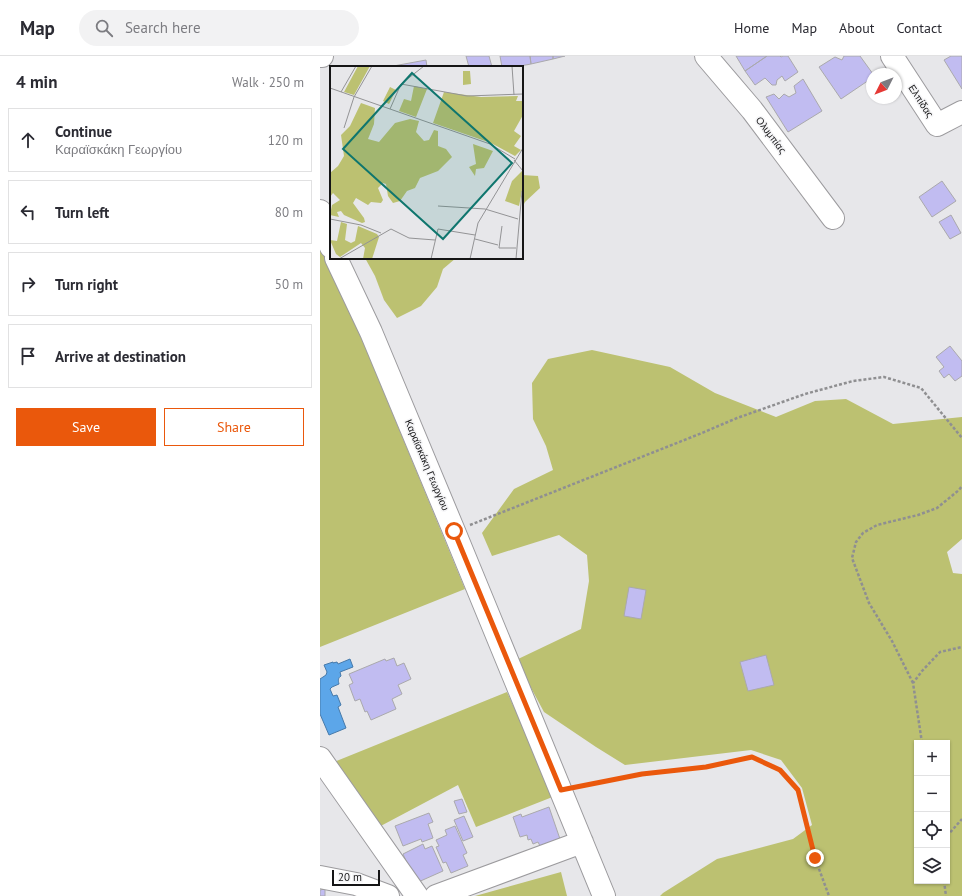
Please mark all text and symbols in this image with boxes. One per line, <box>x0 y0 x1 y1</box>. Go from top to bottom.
search box <box>79 10 359 46</box>
text: Map <box>20 16 55 40</box>
icon: search <box>93 17 115 39</box>
text: Search here <box>125 18 201 37</box>
text: Home <box>734 19 769 37</box>
text: Map <box>791 19 817 37</box>
text: About <box>839 19 875 37</box>
text: Contact <box>897 19 942 37</box>
inset map <box>330 66 523 259</box>
north arrow <box>866 68 902 104</box>
text: 4 min <box>16 71 57 93</box>
text: Walk · 250 m <box>232 74 304 91</box>
street label: Ελπίδας <box>906 82 937 120</box>
street label: Ολυμπίας <box>753 114 789 156</box>
text: Continue <box>55 122 112 141</box>
icon: ahead <box>17 129 39 151</box>
text: 120 m <box>268 132 303 149</box>
text: Καραϊσκάκη Γεωργίου <box>55 141 182 158</box>
icon: left <box>17 201 39 223</box>
text: Turn left <box>55 203 109 222</box>
text: 80 m <box>275 204 303 221</box>
icon: right <box>17 273 39 295</box>
text: Turn right <box>55 275 118 294</box>
text: 50 m <box>275 276 303 293</box>
icon: arrive <box>17 345 39 367</box>
text: Arrive at destination <box>55 347 186 366</box>
button: Save <box>16 408 156 446</box>
button: Share <box>164 408 304 446</box>
street label: Καραϊσκάκη Γεωργίου <box>402 417 452 513</box>
route start <box>445 522 463 540</box>
map controls <box>914 740 950 884</box>
button: + <box>914 740 950 776</box>
button: − <box>914 776 950 812</box>
button: locate <box>914 812 950 848</box>
button: layers <box>914 848 950 884</box>
route end <box>806 849 824 867</box>
scale bar <box>332 868 380 887</box>
text: 20 m <box>338 870 362 884</box>

